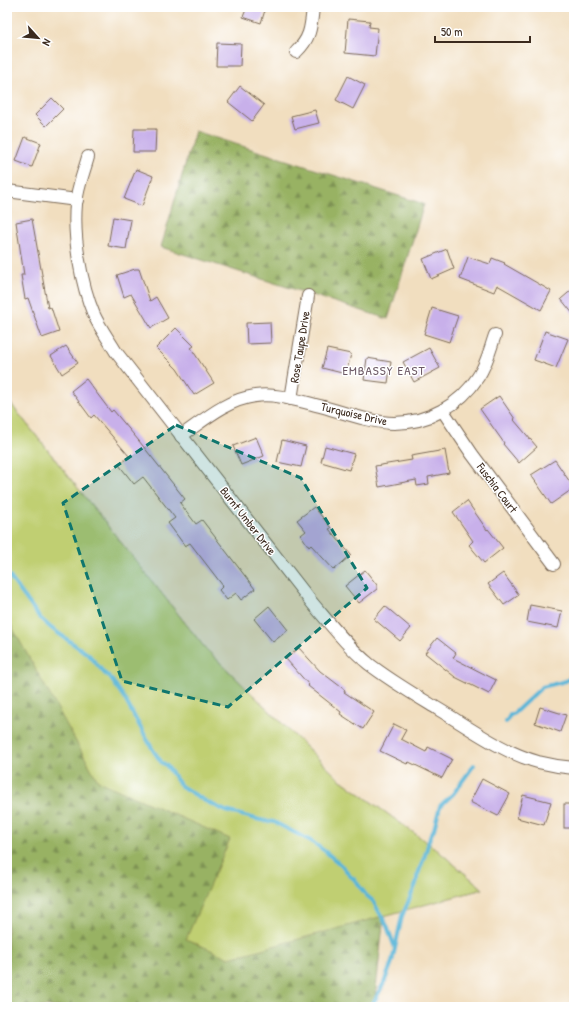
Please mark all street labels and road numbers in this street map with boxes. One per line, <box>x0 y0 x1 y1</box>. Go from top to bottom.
street label: Rose Taupe Drive <box>285 309 314 384</box>
street label: Turquoise Drive <box>319 398 389 429</box>
street label: Fuschia Court <box>472 458 522 517</box>
street label: Burnt Umber Drive <box>216 483 281 559</box>

